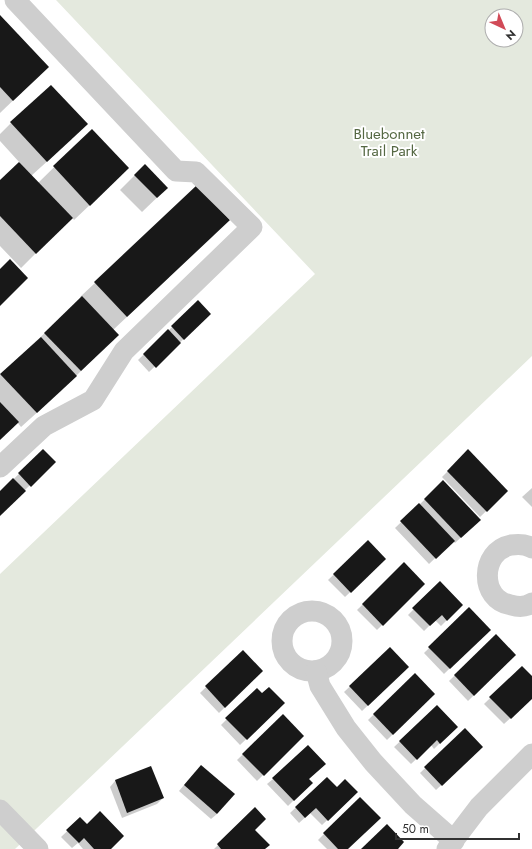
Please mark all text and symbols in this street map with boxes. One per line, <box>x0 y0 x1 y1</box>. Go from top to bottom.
north arrow <box>484 8 524 48</box>
text: N <box>502 26 520 44</box>
park label: Bluebonnet Trail Park <box>353 123 425 162</box>
scale bar <box>396 815 519 841</box>
text: 50 m <box>402 820 429 838</box>

